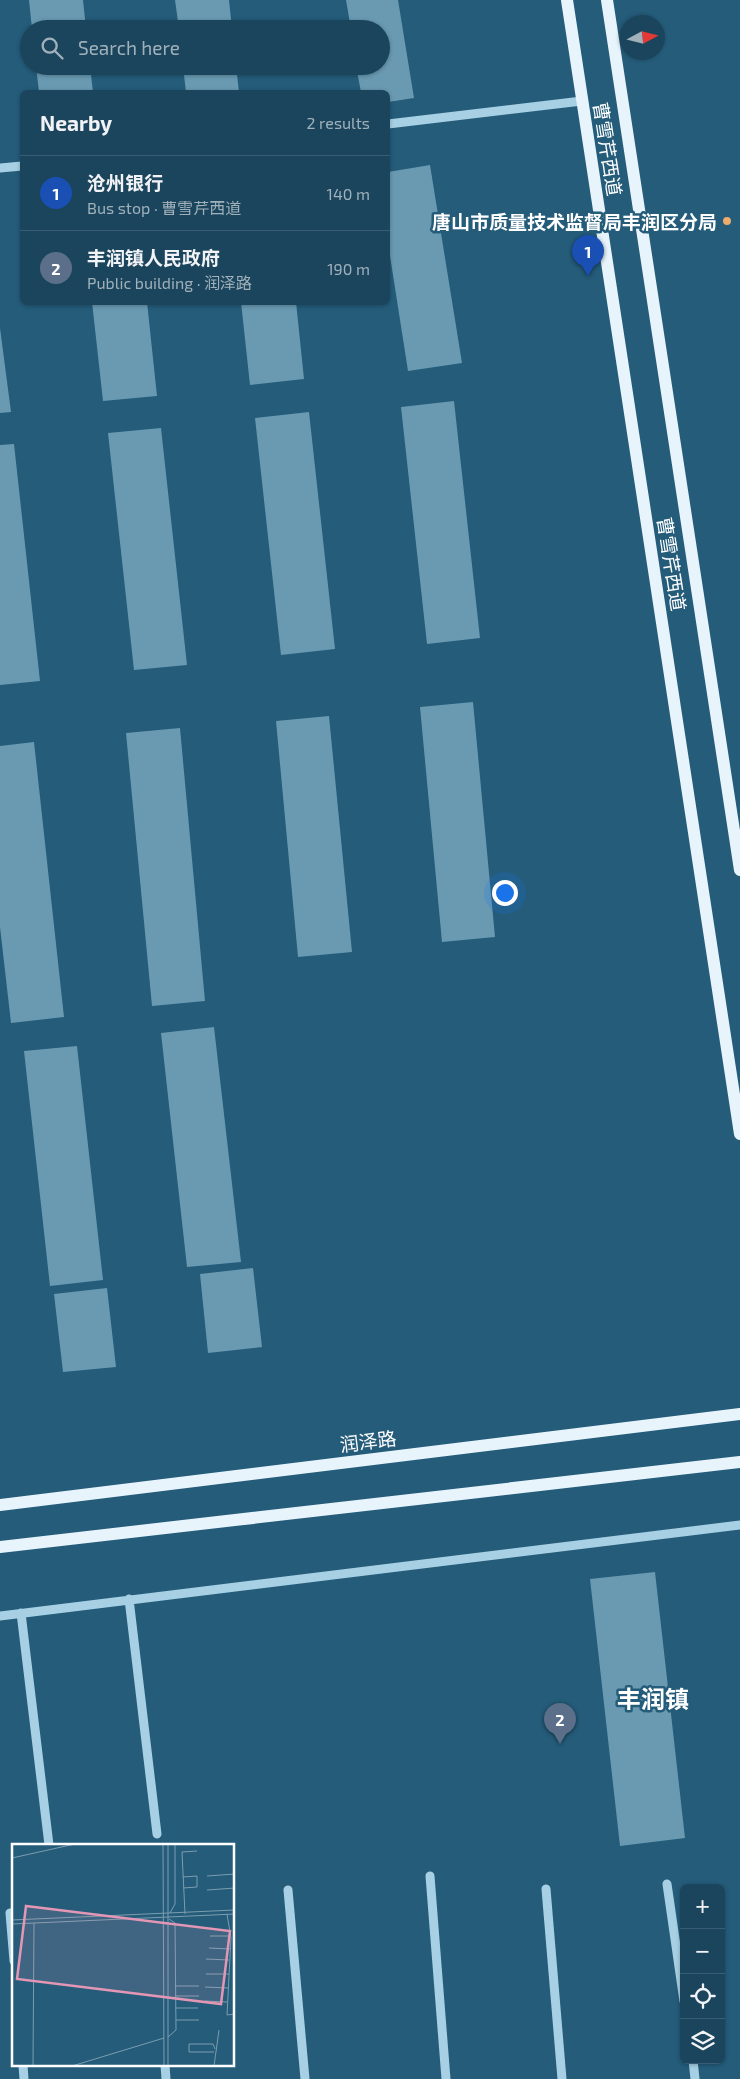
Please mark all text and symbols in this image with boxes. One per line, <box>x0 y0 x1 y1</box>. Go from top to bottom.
north arrow <box>620 15 665 60</box>
search box <box>20 20 390 75</box>
icon: search <box>38 34 66 62</box>
text: Search here <box>78 36 180 59</box>
street label: 曹雪芹西道 <box>589 100 627 198</box>
text: Nearby <box>40 110 112 135</box>
text: 2 results <box>307 113 370 132</box>
text: 沧州银行 <box>87 171 163 194</box>
text: 1 <box>53 184 59 203</box>
text: 140 m <box>327 184 370 203</box>
text: Bus stop · 曹雪芹西道 <box>87 198 241 217</box>
place label: 唐山市质量技术监督局丰润区分局 <box>432 210 717 233</box>
marker: 唐山市质量技术监督局丰润区分局 <box>721 215 733 227</box>
pin: 1 <box>572 235 604 276</box>
text: 丰润镇人民政府 <box>87 246 220 269</box>
text: 2 <box>51 259 61 278</box>
text: 190 m <box>327 259 370 278</box>
text: Public building · 润泽路 <box>87 273 252 292</box>
street label: 曹雪芹西道 <box>653 515 691 613</box>
your location <box>492 880 518 906</box>
street label: 润泽路 <box>338 1426 398 1456</box>
district label: 丰润镇 <box>617 1684 689 1713</box>
pin: 2 <box>544 1703 576 1744</box>
inset map <box>12 1844 235 2066</box>
map controls <box>680 1884 725 2064</box>
button: + <box>680 1884 725 1929</box>
button: − <box>680 1929 725 1974</box>
button: locate <box>680 1974 725 2019</box>
button: layers <box>680 2019 725 2064</box>

